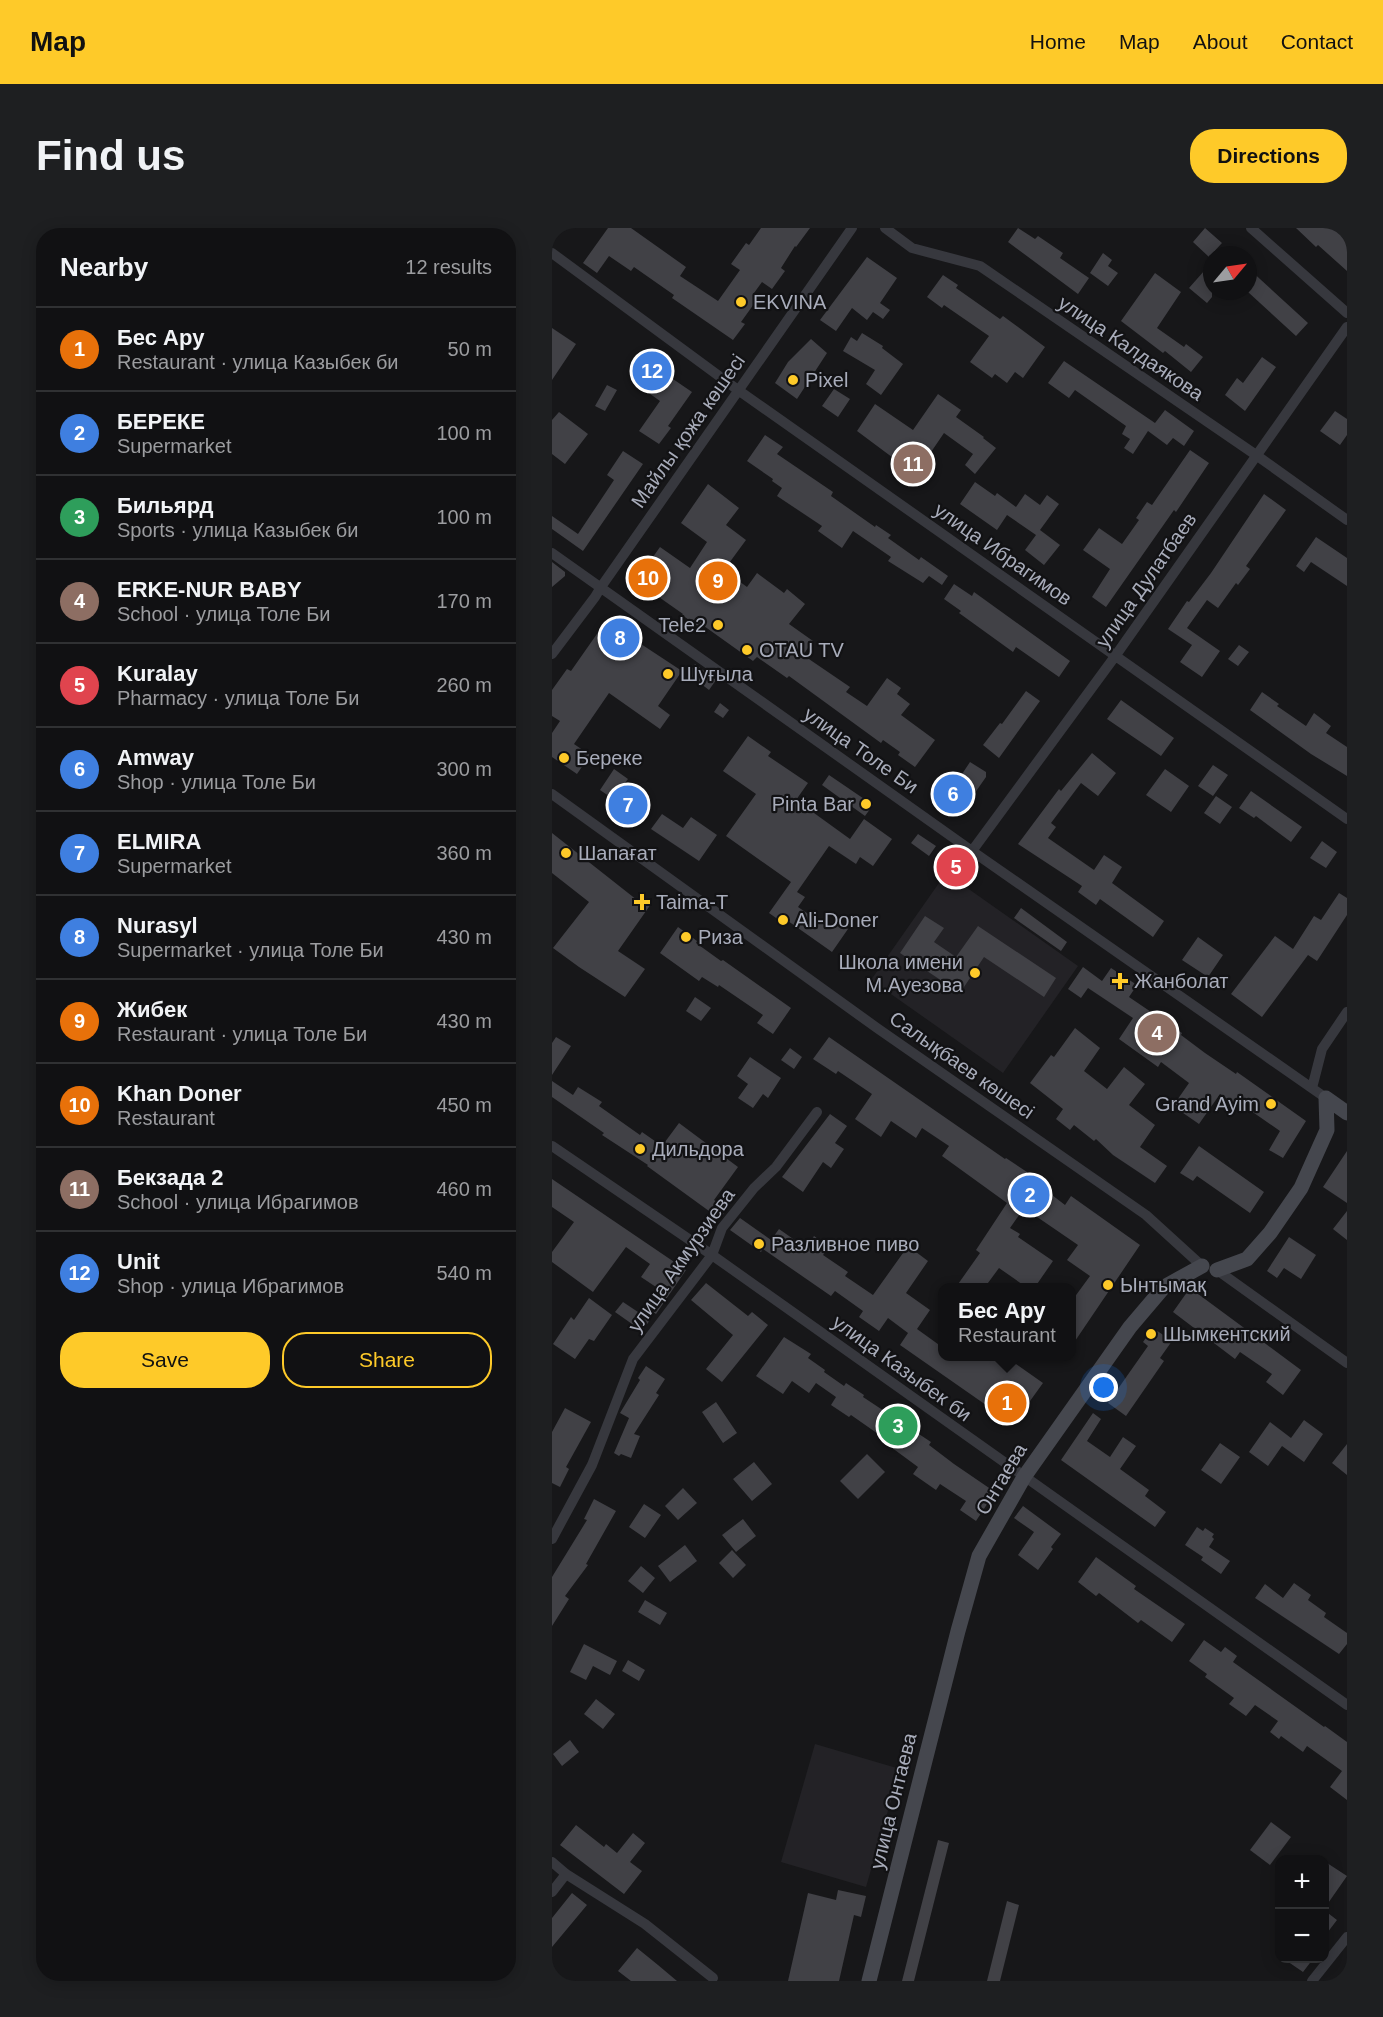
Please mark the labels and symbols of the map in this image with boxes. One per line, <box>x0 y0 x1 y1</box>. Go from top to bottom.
north arrow <box>1203 246 1257 300</box>
place label: EKVINA <box>753 291 827 313</box>
street label: улица Калдаякова <box>1054 291 1208 405</box>
marker: EKVINA <box>734 295 748 309</box>
pin: 12 <box>632 348 672 394</box>
street label: Майлы қожа көшесі <box>627 350 749 512</box>
place label: Pixel <box>805 369 848 391</box>
marker: Pixel <box>786 373 800 387</box>
pin: 11 <box>894 442 932 486</box>
street label: улица Ибрагимов <box>930 498 1076 610</box>
street label: улица Дулатбаев <box>1091 508 1201 652</box>
pin: 10 <box>628 556 668 600</box>
pin: 9 <box>698 558 738 604</box>
place label: Tele2 <box>658 614 706 636</box>
pin: 8 <box>600 616 640 660</box>
marker: Tele2 <box>711 618 725 632</box>
place label: OTAU TV <box>759 639 844 661</box>
marker: OTAU TV <box>740 643 754 657</box>
place label: Шуғыла <box>680 663 754 685</box>
marker: Шуғыла <box>661 667 675 681</box>
street label: улица Толе Би <box>800 702 922 798</box>
place label: Береке <box>576 747 643 769</box>
marker: Береке <box>557 751 571 765</box>
pin: 6 <box>934 772 972 816</box>
pin: 7 <box>608 782 648 828</box>
place label: Pinta Bar <box>772 793 854 815</box>
marker: Pinta Bar <box>859 797 873 811</box>
place label: Шапағат <box>578 842 657 864</box>
pin: 5 <box>936 844 976 890</box>
marker: Шапағат <box>559 846 573 860</box>
place label: Taima-T <box>656 891 728 913</box>
marker: Taima-T <box>633 893 651 911</box>
place label: Ali-Doner <box>795 909 879 931</box>
marker: Ali-Doner <box>776 913 790 927</box>
place label: Риза <box>698 926 744 948</box>
marker: Риза <box>679 930 693 944</box>
place label: Школа имени М.Ауезова <box>838 951 964 996</box>
marker: Школа имени М.Ауезова <box>968 966 982 980</box>
place label: Жанболат <box>1134 970 1229 992</box>
marker: Жанболат <box>1111 972 1129 990</box>
street label: Салықбаев көшесі <box>885 1007 1039 1123</box>
pin: 4 <box>1138 1010 1176 1056</box>
place label: Grand Ayim <box>1155 1093 1259 1115</box>
marker: Grand Ayim <box>1264 1097 1278 1111</box>
place label: Дильдора <box>652 1138 745 1160</box>
marker: Дильдора <box>633 1142 647 1156</box>
pin: 2 <box>1010 1172 1050 1218</box>
street label: улица Акмурзиева <box>623 1183 739 1336</box>
place label: Разливное пиво <box>771 1233 919 1255</box>
marker: Разливное пиво <box>752 1237 766 1251</box>
place label: Ынтымақ <box>1120 1274 1206 1296</box>
marker: Ынтымақ <box>1101 1278 1115 1292</box>
street label: улица Казыбек би <box>828 1310 976 1426</box>
place label: Шымкентский <box>1163 1323 1291 1345</box>
marker: Шымкентский <box>1144 1327 1158 1341</box>
your location <box>1089 1373 1118 1402</box>
pin: 1 <box>988 1380 1026 1426</box>
pin: 3 <box>878 1404 918 1448</box>
street label: Онтаева <box>971 1439 1031 1519</box>
street label: улица Онтаева <box>865 1730 921 1872</box>

